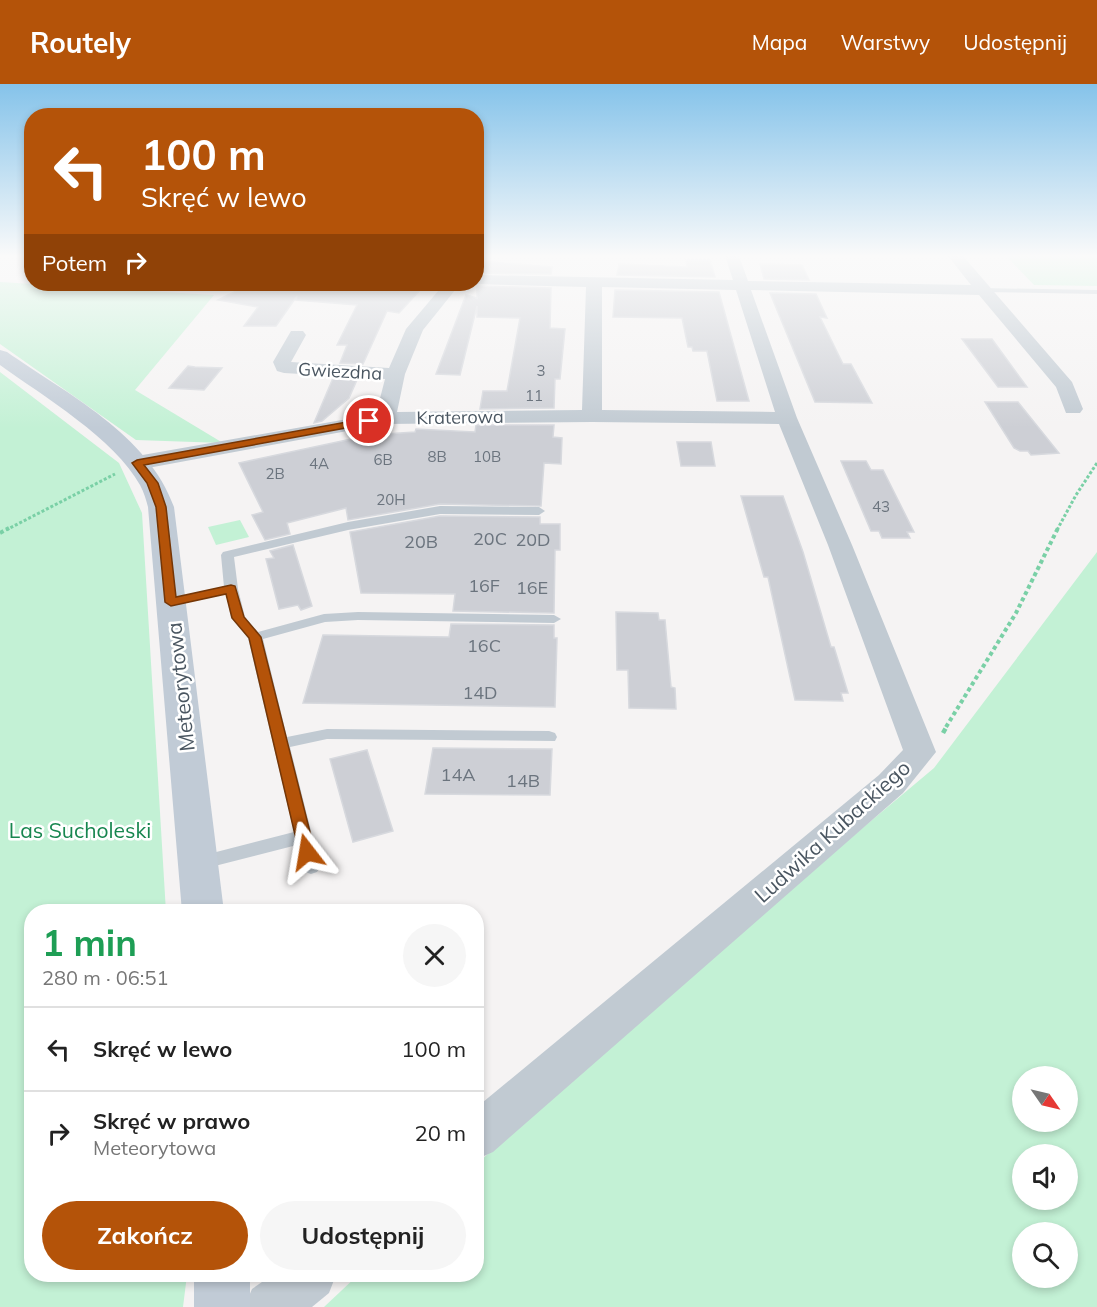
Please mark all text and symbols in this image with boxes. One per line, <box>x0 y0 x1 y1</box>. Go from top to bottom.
text: Routely <box>30 25 131 60</box>
text: Mapa <box>752 29 807 55</box>
text: Warstwy <box>840 29 930 55</box>
text: Udostępnij <box>963 29 1067 55</box>
text: 100 m <box>141 128 266 181</box>
icon: left <box>42 132 120 210</box>
text: Skręć w lewo <box>141 180 307 214</box>
icon: right <box>119 246 152 279</box>
text: Potem <box>42 249 107 277</box>
street label: Gwiezdna <box>297 357 383 385</box>
house number: 3 <box>536 361 546 380</box>
house number: 11 <box>525 386 543 405</box>
pin <box>343 395 394 446</box>
icon: arrive <box>352 404 385 437</box>
street label: Kraterowa <box>416 405 504 429</box>
house number: 8B <box>427 447 447 466</box>
house number: 10B <box>473 447 501 466</box>
house number: 6B <box>373 450 393 469</box>
house number: 4A <box>309 454 329 473</box>
house number: 2B <box>265 464 285 483</box>
house number: 20H <box>376 490 406 509</box>
house number: 43 <box>872 497 890 516</box>
house number: 20C <box>473 527 507 550</box>
house number: 20D <box>515 528 551 551</box>
house number: 20B <box>404 530 438 553</box>
house number: 16F <box>468 574 500 597</box>
house number: 16E <box>516 576 548 599</box>
street label: Meteorytowa <box>160 621 200 753</box>
house number: 16C <box>467 634 501 657</box>
house number: 14D <box>462 681 498 704</box>
street label: Ludwika Kubackiego <box>749 754 915 908</box>
house number: 14A <box>441 763 475 786</box>
house number: 14B <box>506 769 540 792</box>
park label: Las Sucholeski <box>9 817 151 843</box>
position arrow <box>275 820 339 884</box>
text: 1 min <box>42 920 137 965</box>
button: close <box>403 924 466 987</box>
text: 280 m · 06:51 <box>42 965 168 990</box>
icon: left <box>42 1033 75 1066</box>
text: Skręć w lewo <box>93 1035 232 1063</box>
text: 100 m <box>401 1035 466 1063</box>
north arrow <box>1012 1066 1078 1132</box>
map controls <box>1012 1066 1078 1288</box>
text: Skręć w prawo <box>93 1107 250 1135</box>
icon: right <box>42 1117 75 1150</box>
text: 20 m <box>415 1119 466 1147</box>
text: Meteorytowa <box>93 1135 216 1160</box>
button: sound <box>1012 1144 1078 1210</box>
button: Zakończ <box>42 1201 248 1270</box>
button: Udostępnij <box>260 1201 466 1270</box>
button: search <box>1012 1222 1078 1288</box>

